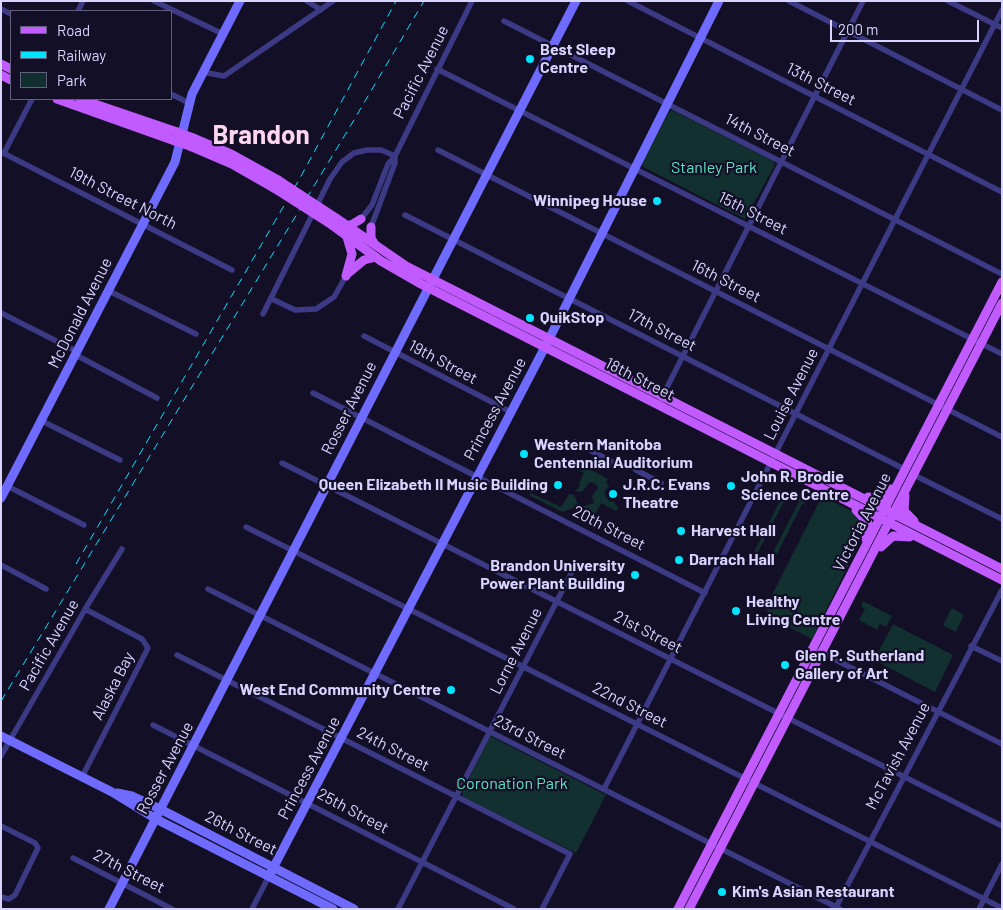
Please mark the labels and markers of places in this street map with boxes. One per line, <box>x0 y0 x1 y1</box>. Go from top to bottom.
place label: Best Sleep Centre <box>540 40 616 78</box>
marker: Best Sleep Centre <box>524 53 536 65</box>
place label: Winnipeg House <box>533 191 647 211</box>
marker: Winnipeg House <box>651 195 663 207</box>
place label: QuikStop <box>540 308 604 328</box>
marker: QuikStop <box>524 312 536 324</box>
place label: Western Manitoba Centennial Auditorium <box>534 435 693 473</box>
marker: Western Manitoba Centennial Auditorium <box>518 448 530 460</box>
place label: John R. Brodie Science Centre <box>741 467 849 505</box>
place label: Queen Elizabeth II Music Building <box>319 475 548 495</box>
place label: J.R.C. Evans Theatre <box>623 475 710 513</box>
marker: Queen Elizabeth II Music Building <box>552 479 564 491</box>
marker: John R. Brodie Science Centre <box>725 480 737 492</box>
marker: J.R.C. Evans Theatre <box>607 488 619 500</box>
place label: Harvest Hall <box>691 521 776 541</box>
marker: Harvest Hall <box>675 525 687 537</box>
place label: Darrach Hall <box>689 550 775 570</box>
marker: Darrach Hall <box>673 554 685 566</box>
place label: Brandon University Power Plant Building <box>480 556 625 594</box>
marker: Brandon University Power Plant Building <box>629 569 641 581</box>
place label: Healthy Living Centre <box>746 592 840 630</box>
marker: Healthy Living Centre <box>730 605 742 617</box>
place label: Glen P. Sutherland Gallery of Art <box>795 646 924 684</box>
marker: Glen P. Sutherland Gallery of Art <box>779 659 791 671</box>
place label: West End Community Centre <box>240 680 441 700</box>
marker: West End Community Centre <box>445 684 457 696</box>
place label: Kim's Asian Restaurant <box>732 882 894 902</box>
marker: Kim's Asian Restaurant <box>716 886 728 898</box>

